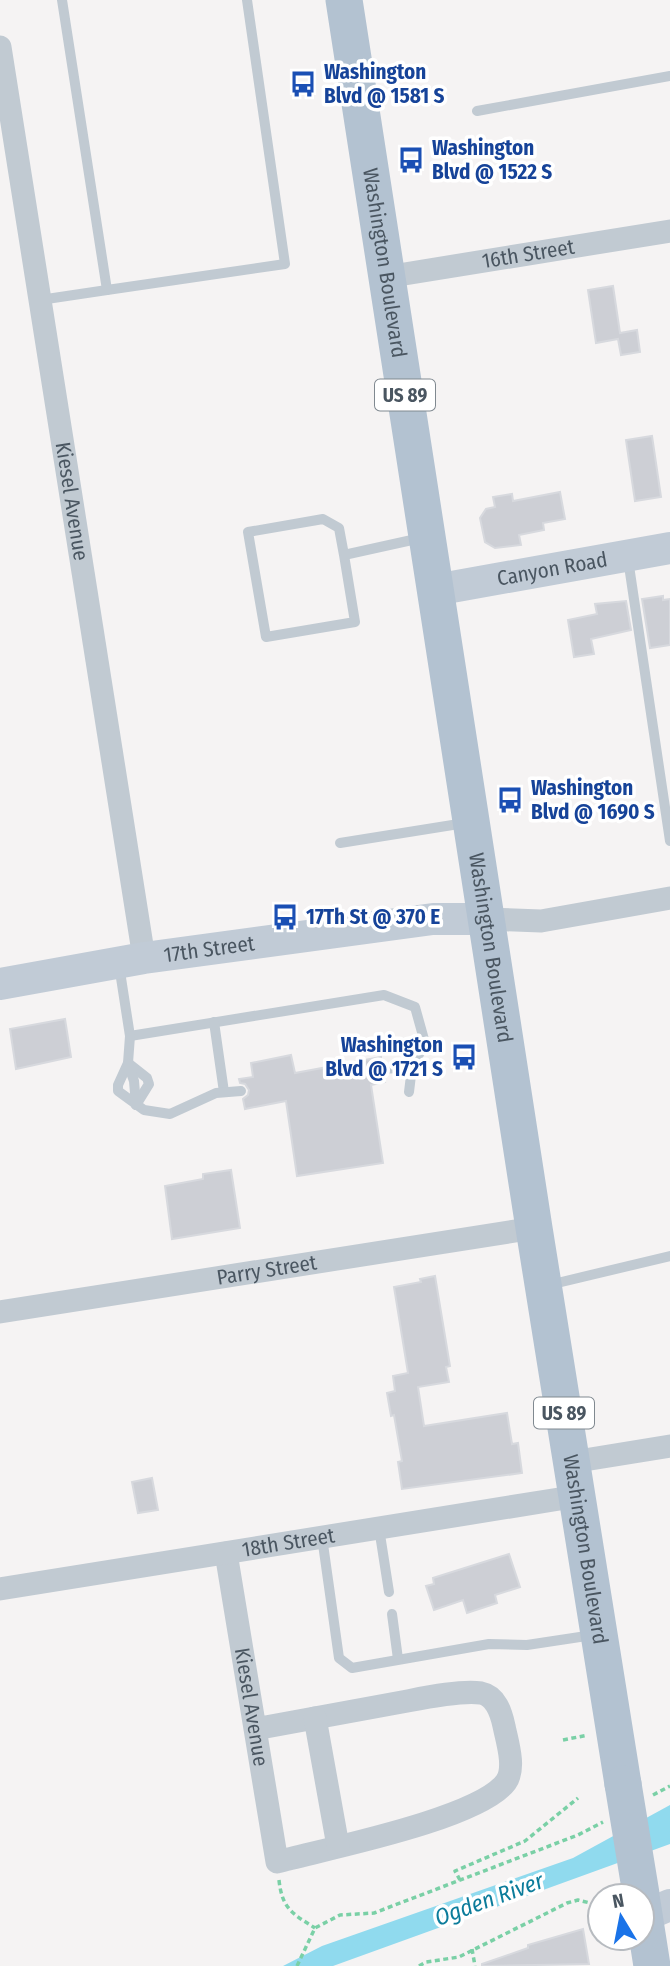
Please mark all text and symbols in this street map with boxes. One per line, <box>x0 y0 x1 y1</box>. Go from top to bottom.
place label: Washington Blvd @ 1581 S <box>324 59 445 109</box>
bus stop icon: Washington Blvd @ 1581 S <box>288 69 318 99</box>
place label: Washington Blvd @ 1522 S <box>432 135 552 185</box>
bus stop icon: Washington Blvd @ 1522 S <box>396 145 426 175</box>
street label: Washington Boulevard <box>357 166 412 360</box>
street label: 16th Street <box>480 234 576 274</box>
road number: US 89 <box>375 380 435 410</box>
street label: Kiesel Avenue <box>50 440 94 563</box>
street label: Canyon Road <box>495 546 609 592</box>
place label: Washington Blvd @ 1690 S <box>531 775 655 825</box>
bus stop icon: Washington Blvd @ 1690 S <box>495 785 525 815</box>
street label: Washington Boulevard <box>463 851 518 1045</box>
bus stop icon: 17Th St @ 370 E <box>270 902 300 932</box>
place label: 17Th St @ 370 E <box>306 904 440 930</box>
street label: 17th Street <box>162 930 256 968</box>
place label: Washington Blvd @ 1721 S <box>325 1032 443 1082</box>
bus stop icon: Washington Blvd @ 1721 S <box>449 1042 479 1072</box>
street label: Parry Street <box>215 1249 319 1291</box>
road number: US 89 <box>534 1398 594 1428</box>
street label: Washington Boulevard <box>557 1453 613 1646</box>
street label: 18th Street <box>240 1522 337 1563</box>
street label: Kiesel Avenue <box>229 1646 274 1768</box>
water label: Ogden River <box>431 1866 548 1932</box>
north arrow <box>586 1882 656 1952</box>
text: N <box>611 1888 626 1913</box>

